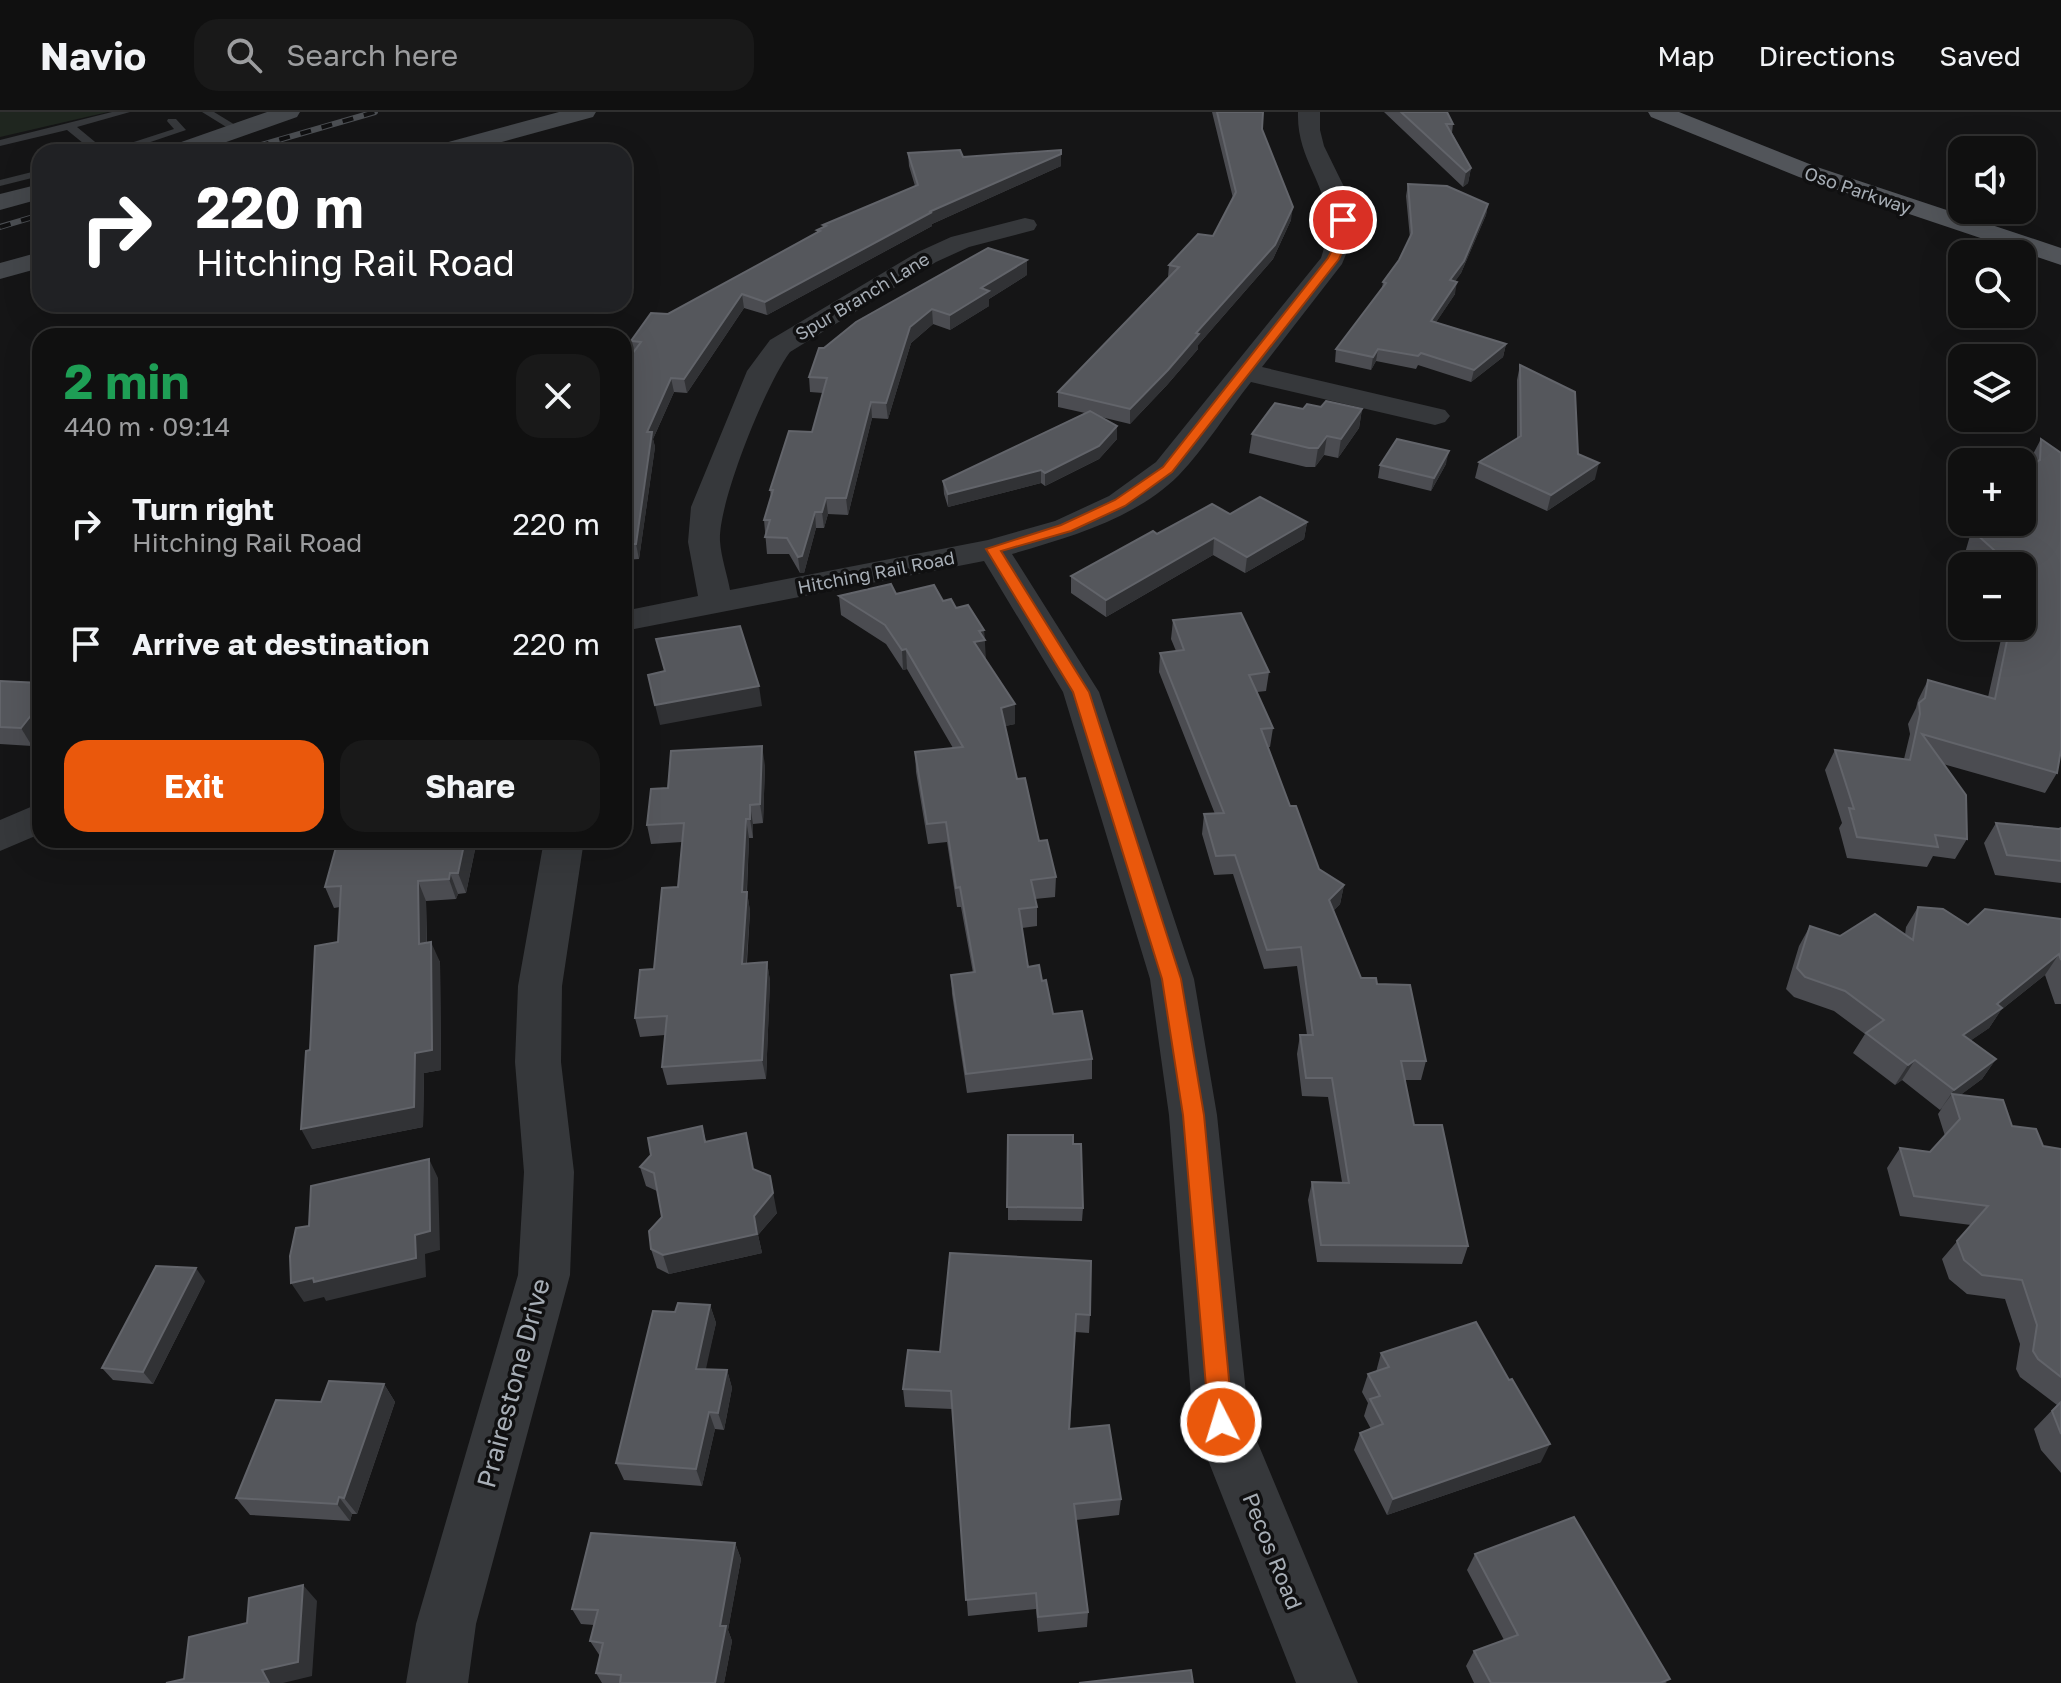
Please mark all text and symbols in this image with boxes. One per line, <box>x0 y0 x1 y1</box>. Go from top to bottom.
search box <box>194 19 754 91</box>
text: Navio <box>40 33 146 78</box>
icon: search <box>222 33 266 77</box>
text: Search here <box>286 37 458 73</box>
text: Map <box>1657 39 1714 72</box>
text: Directions <box>1758 39 1895 72</box>
text: Saved <box>1939 39 2021 72</box>
map controls <box>1948 136 2036 640</box>
button: sound <box>1948 136 2036 224</box>
street label: Oso Parkway <box>1802 161 1914 219</box>
text: 220 m <box>196 173 364 240</box>
icon: right <box>64 176 168 280</box>
pin <box>1309 186 1377 254</box>
icon: arrive <box>1321 198 1365 242</box>
button: search <box>1948 240 2036 328</box>
text: Hitching Rail Road <box>196 241 515 284</box>
street label: Spur Branch Lane <box>791 247 933 345</box>
button: layers <box>1948 344 2036 432</box>
text: 2 min <box>64 352 189 410</box>
button: close <box>516 354 600 438</box>
text: 440 m · 09:14 <box>64 411 230 442</box>
button: + <box>1948 448 2036 536</box>
text: Turn right <box>132 491 274 527</box>
icon: right <box>64 502 108 546</box>
text: 220 m <box>513 506 600 542</box>
text: Hitching Rail Road <box>132 527 362 558</box>
street label: Hitching Rail Road <box>796 546 956 598</box>
button: − <box>1948 552 2036 640</box>
icon: arrive <box>64 622 108 666</box>
text: Arrive at destination <box>132 626 429 662</box>
text: 220 m <box>513 626 600 662</box>
button: Exit <box>64 740 324 832</box>
button: Share <box>340 740 600 832</box>
street label: Prairestone Drive <box>470 1275 556 1491</box>
position arrow <box>1179 1380 1263 1464</box>
street label: Pecos Road <box>1237 1489 1309 1613</box>

